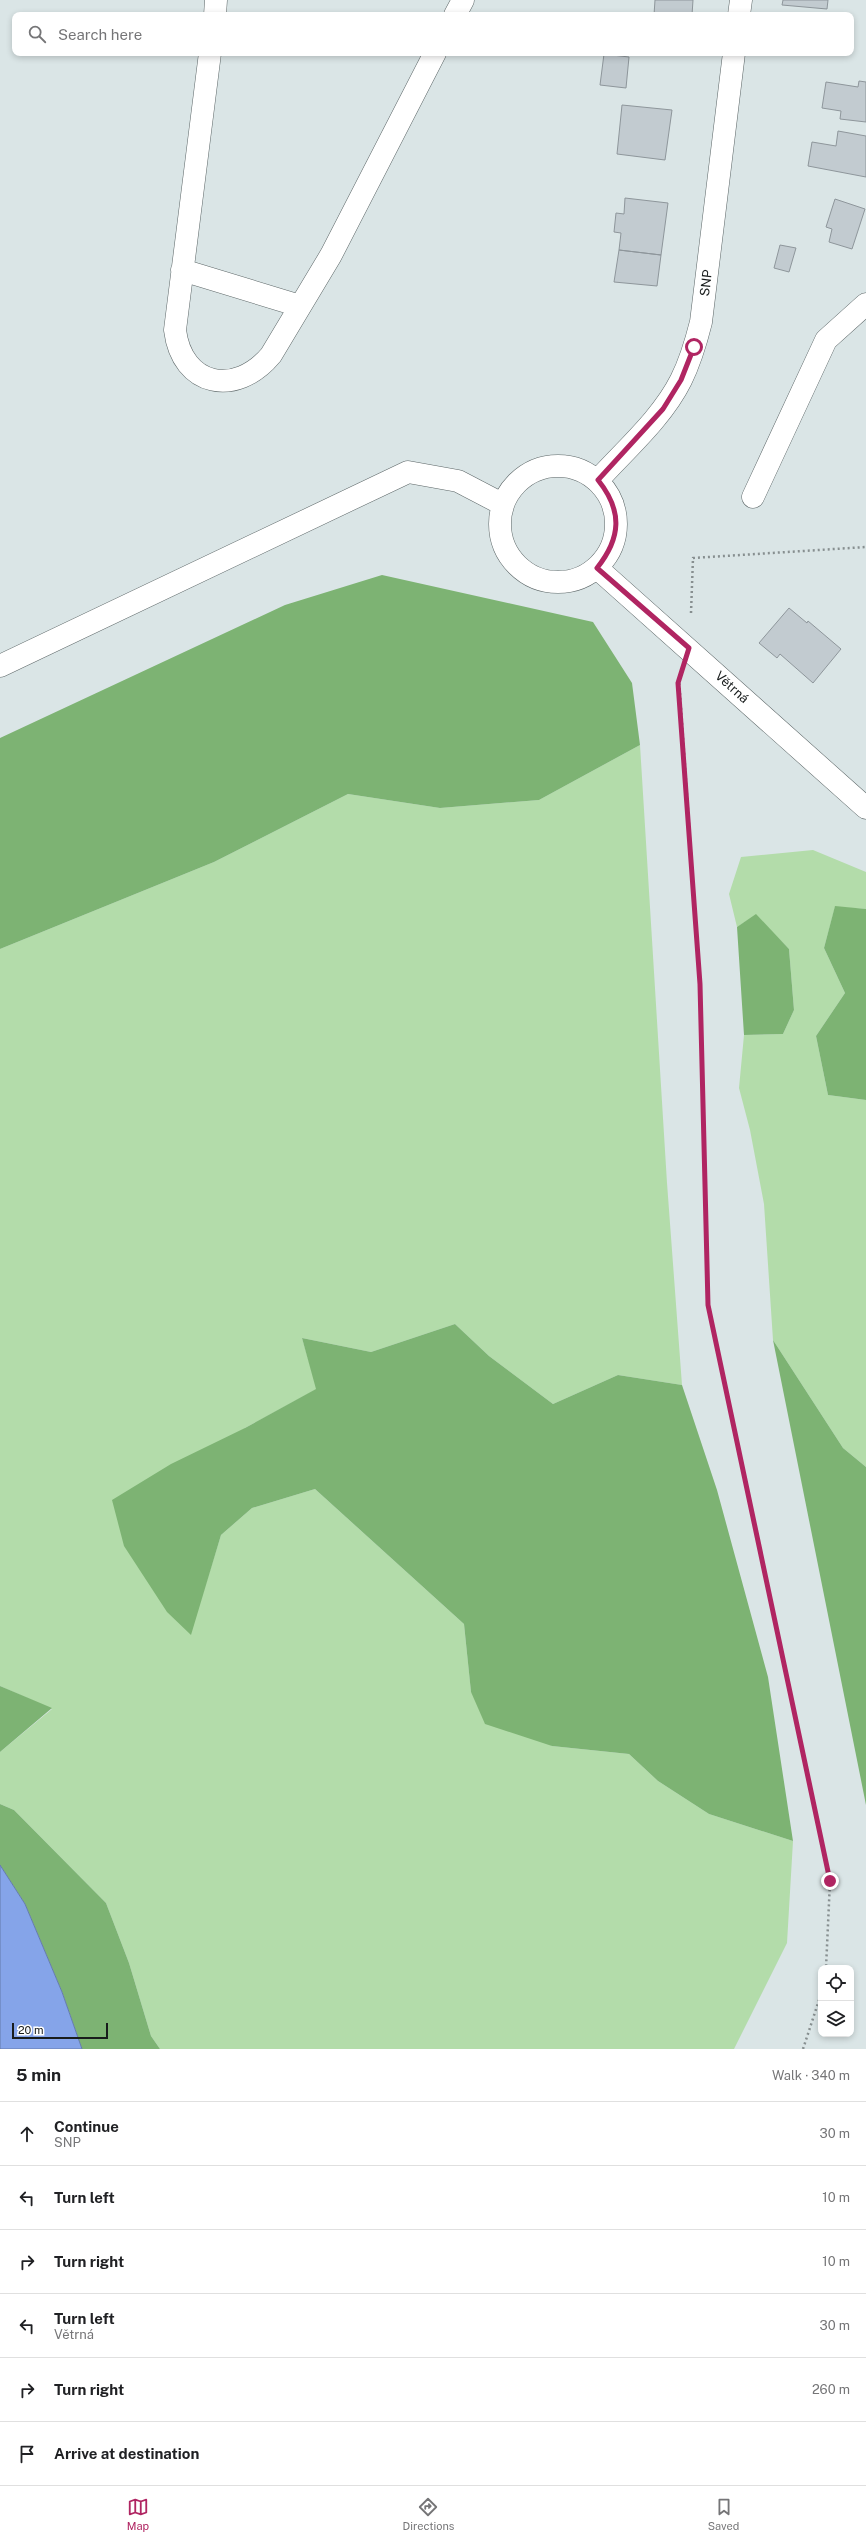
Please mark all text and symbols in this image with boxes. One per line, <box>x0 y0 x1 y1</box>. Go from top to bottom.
search box <box>12 12 854 56</box>
icon: search <box>26 23 48 45</box>
text: Search here <box>58 26 142 43</box>
street label: SNP <box>697 269 715 297</box>
route start <box>685 338 703 356</box>
street label: Větrná <box>712 668 752 706</box>
route end <box>821 1872 839 1890</box>
map controls <box>818 1965 854 2037</box>
button: locate <box>818 1965 854 2001</box>
button: layers <box>818 2001 854 2037</box>
scale bar <box>12 2021 108 2040</box>
text: 20 m <box>18 2024 43 2036</box>
text: 5 min <box>16 2065 61 2085</box>
text: Walk · 340 m <box>772 2068 850 2083</box>
text: Continue <box>54 2118 119 2135</box>
icon: ahead <box>16 2123 38 2145</box>
text: 30 m <box>820 2126 850 2141</box>
text: SNP <box>54 2135 81 2150</box>
icon: left <box>16 2187 38 2209</box>
text: Turn left <box>54 2189 115 2206</box>
text: 10 m <box>822 2190 850 2205</box>
icon: right <box>16 2251 38 2273</box>
text: Turn right <box>54 2253 124 2270</box>
text: 10 m <box>822 2254 850 2269</box>
text: Turn left <box>54 2310 115 2327</box>
icon: left <box>16 2315 38 2337</box>
text: 30 m <box>820 2318 850 2333</box>
text: Větrná <box>54 2327 94 2342</box>
icon: right <box>16 2379 38 2401</box>
text: Turn right <box>54 2381 124 2398</box>
text: 260 m <box>812 2382 850 2397</box>
icon: arrive <box>16 2443 38 2465</box>
text: Arrive at destination <box>54 2445 199 2462</box>
tab: Map <box>127 2496 149 2532</box>
tab: Directions <box>403 2496 454 2532</box>
tab: Saved <box>708 2496 739 2532</box>

